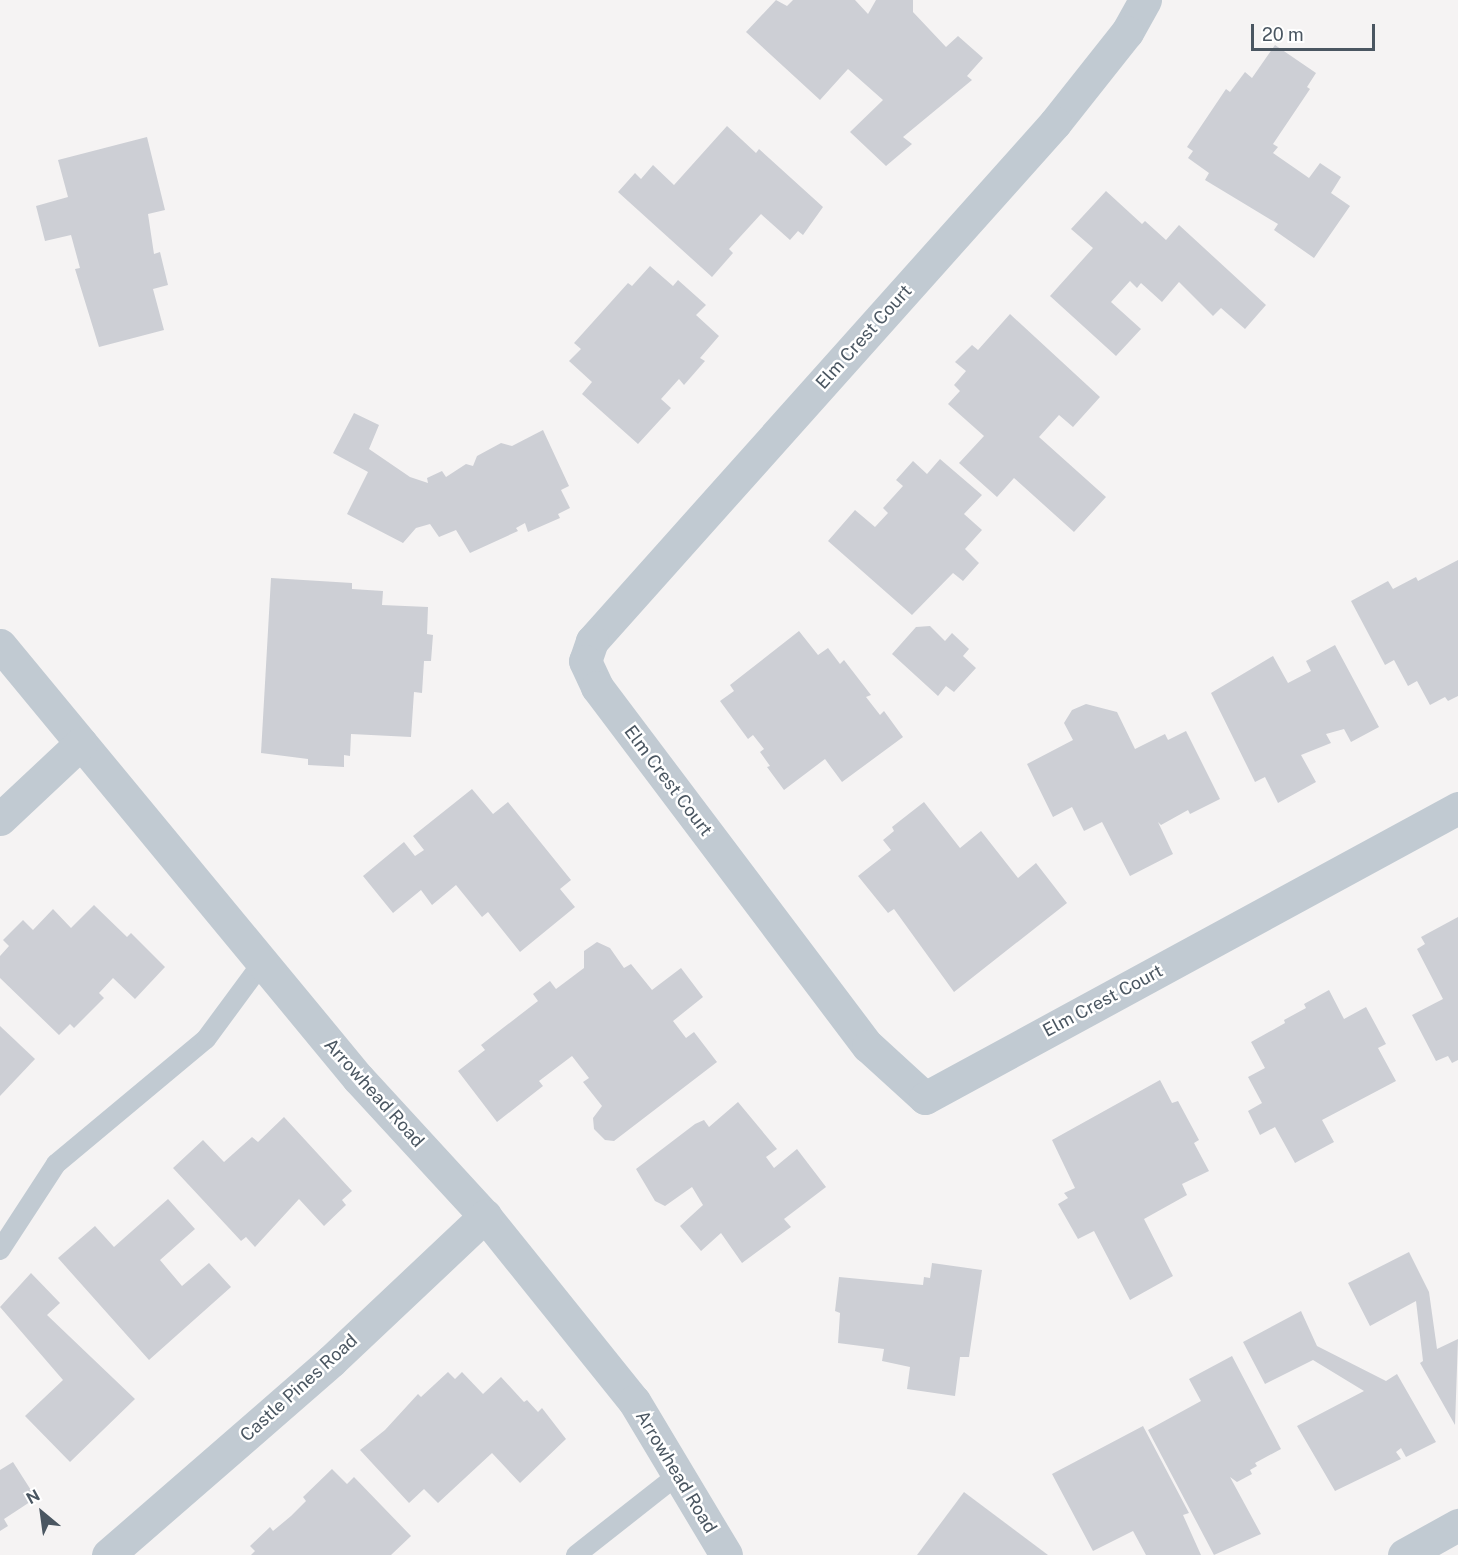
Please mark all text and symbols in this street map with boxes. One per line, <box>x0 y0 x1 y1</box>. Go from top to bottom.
scale bar <box>1254 12 1378 50</box>
text: 20 m <box>1262 24 1304 45</box>
street label: Elm Crest Court <box>812 280 916 394</box>
street label: Elm Crest Court <box>619 721 717 841</box>
street label: Elm Crest Court <box>1039 960 1167 1042</box>
street label: Arrowhead Road <box>319 1034 429 1152</box>
street label: Castle Pines Road <box>236 1330 362 1446</box>
street label: Arrowhead Road <box>631 1407 721 1537</box>
north arrow <box>12 1483 72 1543</box>
text: N <box>23 1485 43 1508</box>

